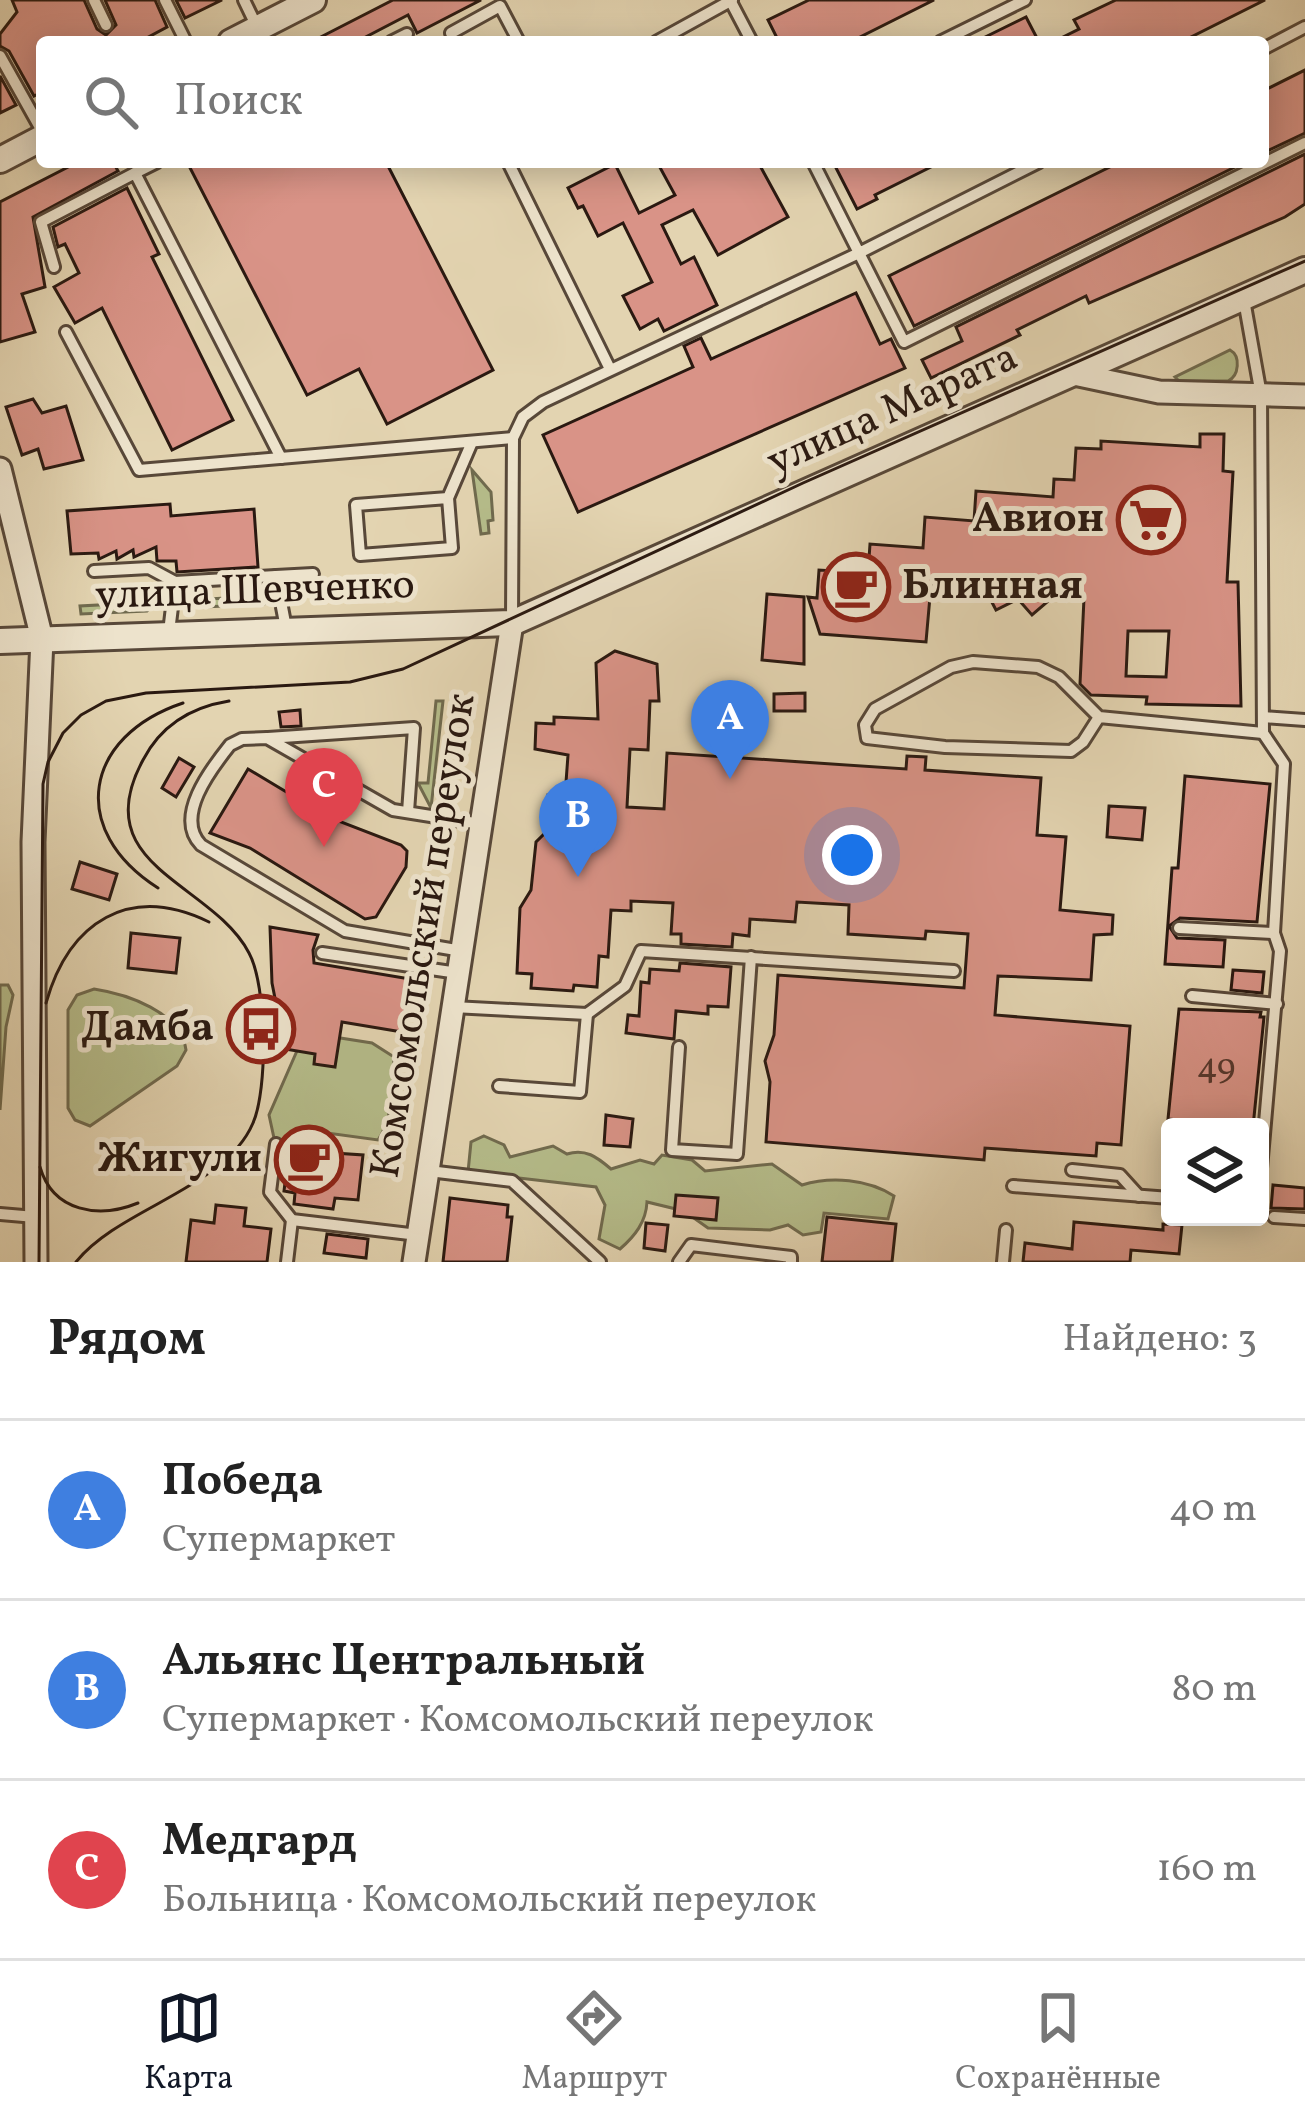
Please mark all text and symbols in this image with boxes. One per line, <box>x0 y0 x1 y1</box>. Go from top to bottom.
search box <box>36 36 1269 168</box>
icon: search <box>78 69 144 135</box>
text: Поиск <box>174 71 303 134</box>
street label: улица Марата <box>758 329 1028 493</box>
supermarket icon: Авион <box>1116 485 1186 555</box>
place label: Авион <box>972 491 1104 550</box>
cafe icon: Блинная <box>821 552 891 622</box>
street label: улица Шевченко <box>94 557 416 627</box>
place label: Блинная <box>902 558 1083 617</box>
pin: A <box>691 680 769 779</box>
street label: Комсомольский переулок <box>358 689 492 1183</box>
pin: C <box>285 748 363 847</box>
pin: B <box>539 778 617 877</box>
your location <box>822 825 882 885</box>
bus stop icon: Дамба <box>226 994 296 1064</box>
place label: Дамба <box>81 1000 214 1059</box>
house number: 49 <box>1196 1043 1236 1093</box>
map controls <box>1161 1118 1269 1226</box>
button: layers <box>1161 1118 1269 1226</box>
cafe icon: Жигули <box>274 1125 344 1195</box>
place label: Жигули <box>98 1131 262 1190</box>
text: Рядом <box>48 1305 206 1376</box>
text: Найдено: 3 <box>1062 1313 1257 1367</box>
text: Победа <box>162 1451 323 1514</box>
text: A <box>73 1483 101 1537</box>
text: 40 m <box>1169 1483 1257 1537</box>
text: Супермаркет <box>162 1514 395 1568</box>
text: Альянс Центральный <box>162 1631 645 1694</box>
text: B <box>74 1663 100 1717</box>
text: 80 m <box>1171 1663 1257 1717</box>
text: Супермаркет · Комсомольский переулок <box>162 1694 873 1748</box>
text: Медгард <box>162 1811 357 1874</box>
text: C <box>74 1843 100 1897</box>
text: 160 m <box>1156 1843 1257 1897</box>
text: Больница · Комсомольский переулок <box>162 1874 816 1928</box>
tab: Карта <box>144 1985 234 2103</box>
tab: Маршрут <box>522 1985 667 2103</box>
tab: Сохранённые <box>955 1985 1161 2103</box>

